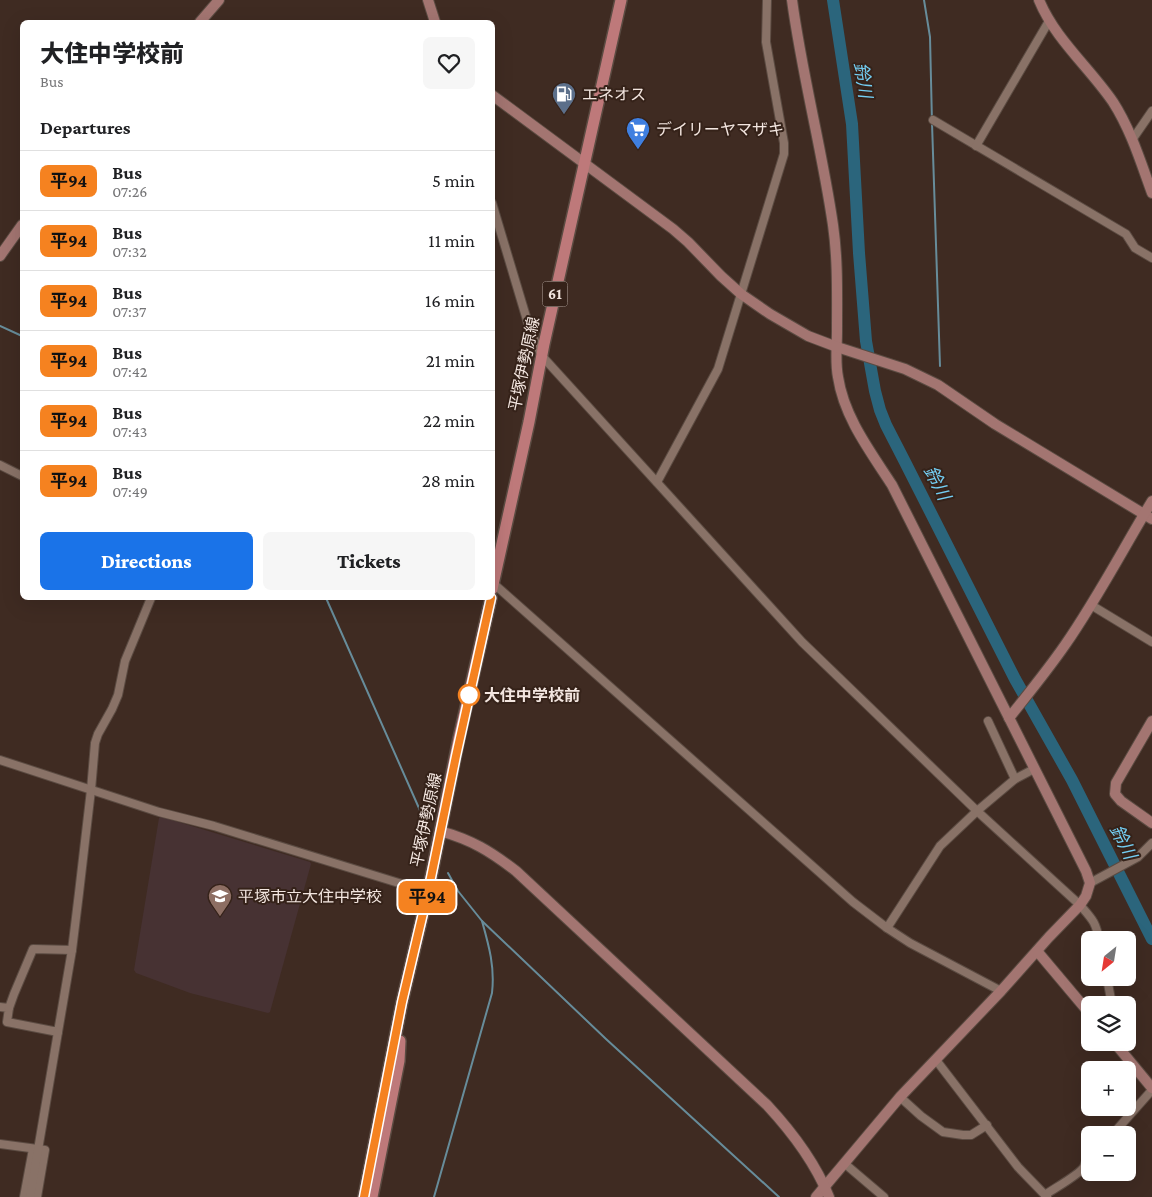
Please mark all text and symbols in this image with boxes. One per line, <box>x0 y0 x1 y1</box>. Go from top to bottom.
button: heart <box>423 37 475 89</box>
text: 大住中学校前 <box>40 40 184 67</box>
water label: 鈴川 <box>850 61 876 101</box>
text: Bus <box>40 73 64 90</box>
fuel station icon: エネオス <box>551 81 577 115</box>
place label: エネオス <box>582 86 646 103</box>
supermarket icon: デイリーヤマザキ <box>625 116 651 150</box>
text: Departures <box>40 117 131 138</box>
place label: デイリーヤマザキ <box>656 121 784 138</box>
text: Bus <box>112 162 142 183</box>
text: 5 min <box>432 170 475 191</box>
text: 平94 <box>50 171 87 191</box>
text: 07:26 <box>112 183 147 200</box>
text: Bus <box>112 222 142 243</box>
text: 11 min <box>428 230 475 251</box>
text: 平94 <box>50 231 87 251</box>
text: 07:32 <box>112 243 147 260</box>
text: Bus <box>112 282 142 303</box>
road number: 61 <box>542 282 568 306</box>
text: 16 min <box>425 290 475 311</box>
text: 平94 <box>50 291 87 311</box>
text: 07:37 <box>112 303 146 320</box>
street label: 平塚伊勢原線 <box>506 315 542 413</box>
text: Bus <box>112 342 142 363</box>
text: 21 min <box>426 350 475 371</box>
text: 平94 <box>50 351 87 371</box>
text: 07:42 <box>112 363 147 380</box>
text: Bus <box>112 402 142 423</box>
text: 22 min <box>423 410 475 431</box>
text: 平94 <box>50 411 87 431</box>
text: 07:43 <box>112 423 147 440</box>
text: Bus <box>112 462 142 483</box>
water label: 鈴川 <box>920 462 955 505</box>
text: 28 min <box>422 470 475 491</box>
text: 平94 <box>50 471 87 491</box>
text: 07:49 <box>112 483 148 500</box>
button: Directions <box>40 532 253 590</box>
button: Tickets <box>263 532 475 590</box>
marker: 大住中学校前 <box>458 684 480 706</box>
place label: 大住中学校前 <box>484 687 580 704</box>
street label: 平塚伊勢原線 <box>408 771 444 869</box>
water label: 鈴川 <box>1106 821 1141 864</box>
line badge: 平94 <box>398 881 456 913</box>
school or university icon: 平塚市立大住中学校 <box>207 883 233 917</box>
text: 平94 <box>408 887 446 907</box>
place label: 平塚市立大住中学校 <box>238 888 382 905</box>
north arrow <box>1081 931 1136 986</box>
map controls <box>1081 931 1136 1181</box>
button: layers <box>1081 996 1136 1051</box>
button: + <box>1081 1061 1136 1116</box>
button: − <box>1081 1126 1136 1181</box>

